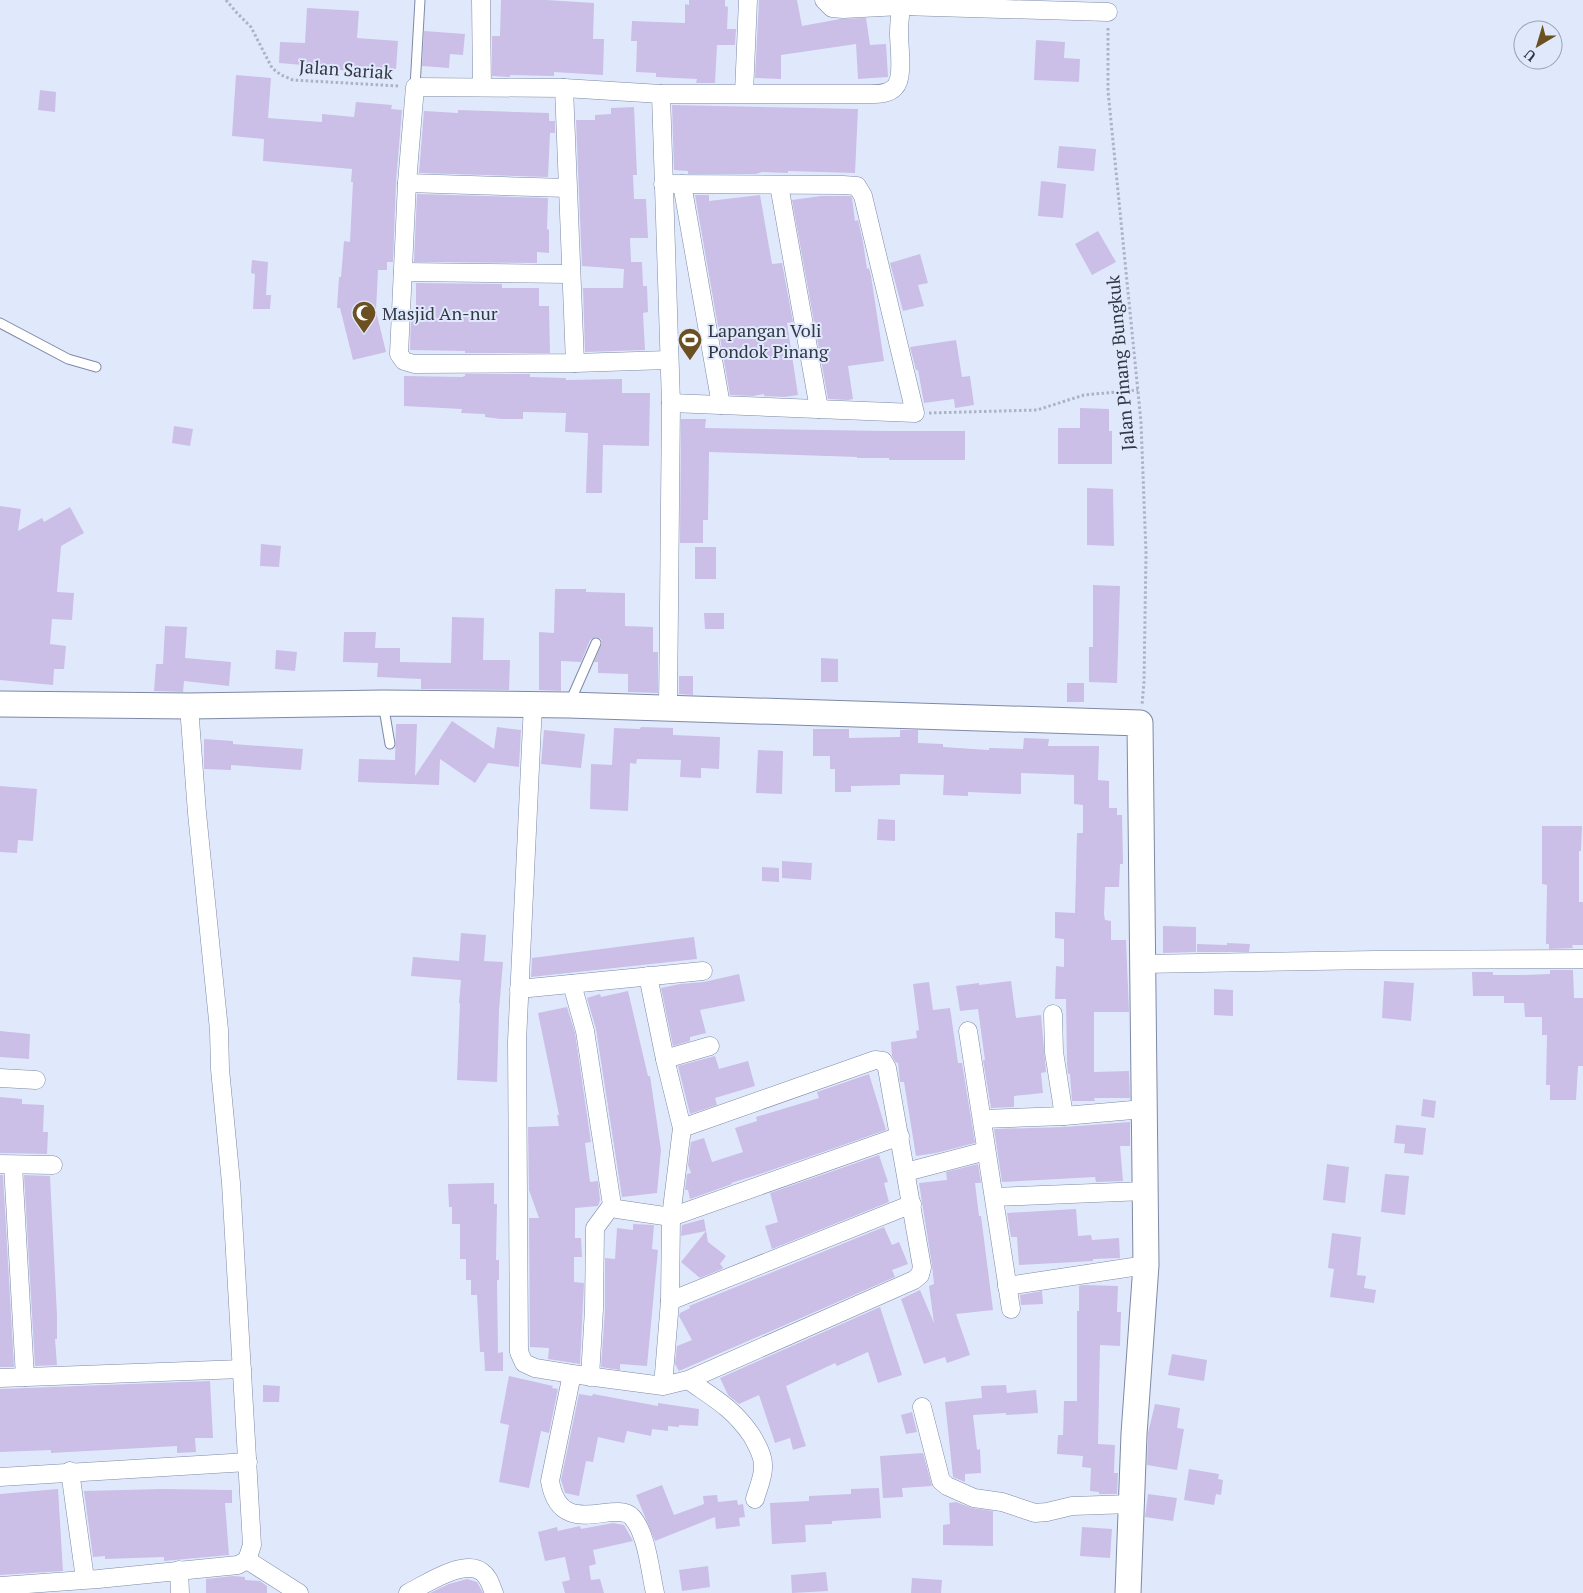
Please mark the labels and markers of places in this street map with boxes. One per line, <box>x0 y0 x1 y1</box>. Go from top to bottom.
mosque icon: Masjid An-nur <box>351 300 377 334</box>
place label: Masjid An-nur <box>382 301 498 325</box>
place label: Lapangan Voli Pondok Pinang <box>708 318 829 363</box>
sports icon: Lapangan Voli Pondok Pinang <box>677 327 703 361</box>

